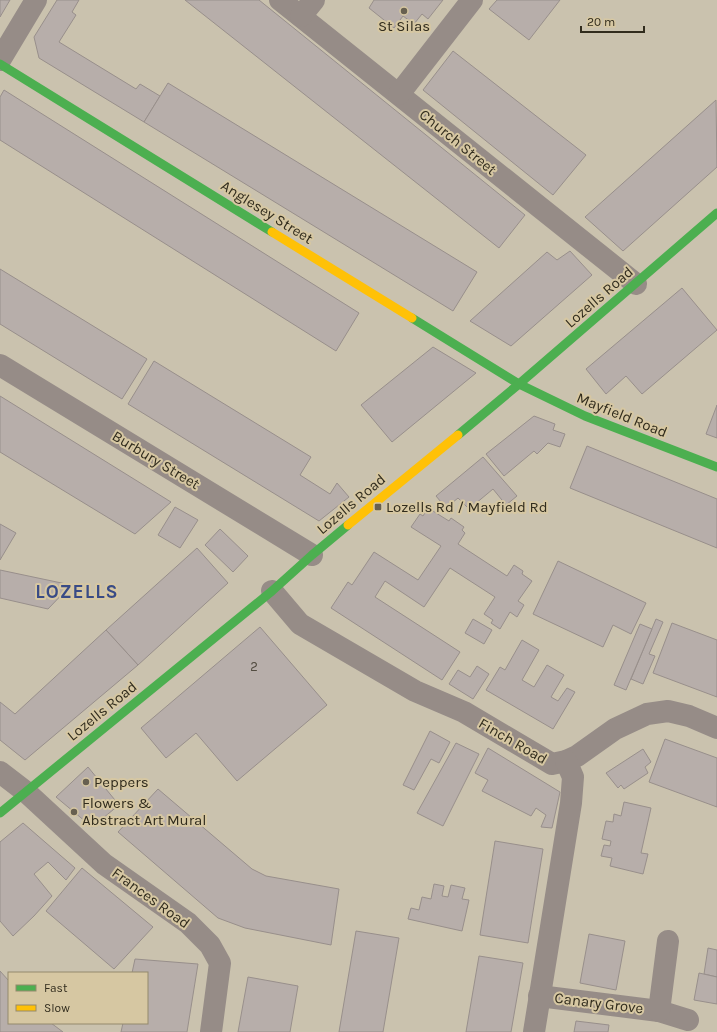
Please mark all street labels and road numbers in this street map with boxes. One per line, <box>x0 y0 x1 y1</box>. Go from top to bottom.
street label: Church Street <box>416 105 501 179</box>
street label: Anglesey Street <box>218 176 317 248</box>
street label: Lozells Road <box>561 263 637 331</box>
street label: Mayfield Road <box>574 389 670 441</box>
street label: Burbury Street <box>109 427 203 493</box>
street label: Lozells Road <box>313 470 389 538</box>
street label: Lozells Road <box>64 677 140 745</box>
street label: Finch Road <box>475 714 551 768</box>
street label: Frances Road <box>108 864 194 932</box>
street label: Canary Grove <box>554 989 644 1017</box>

